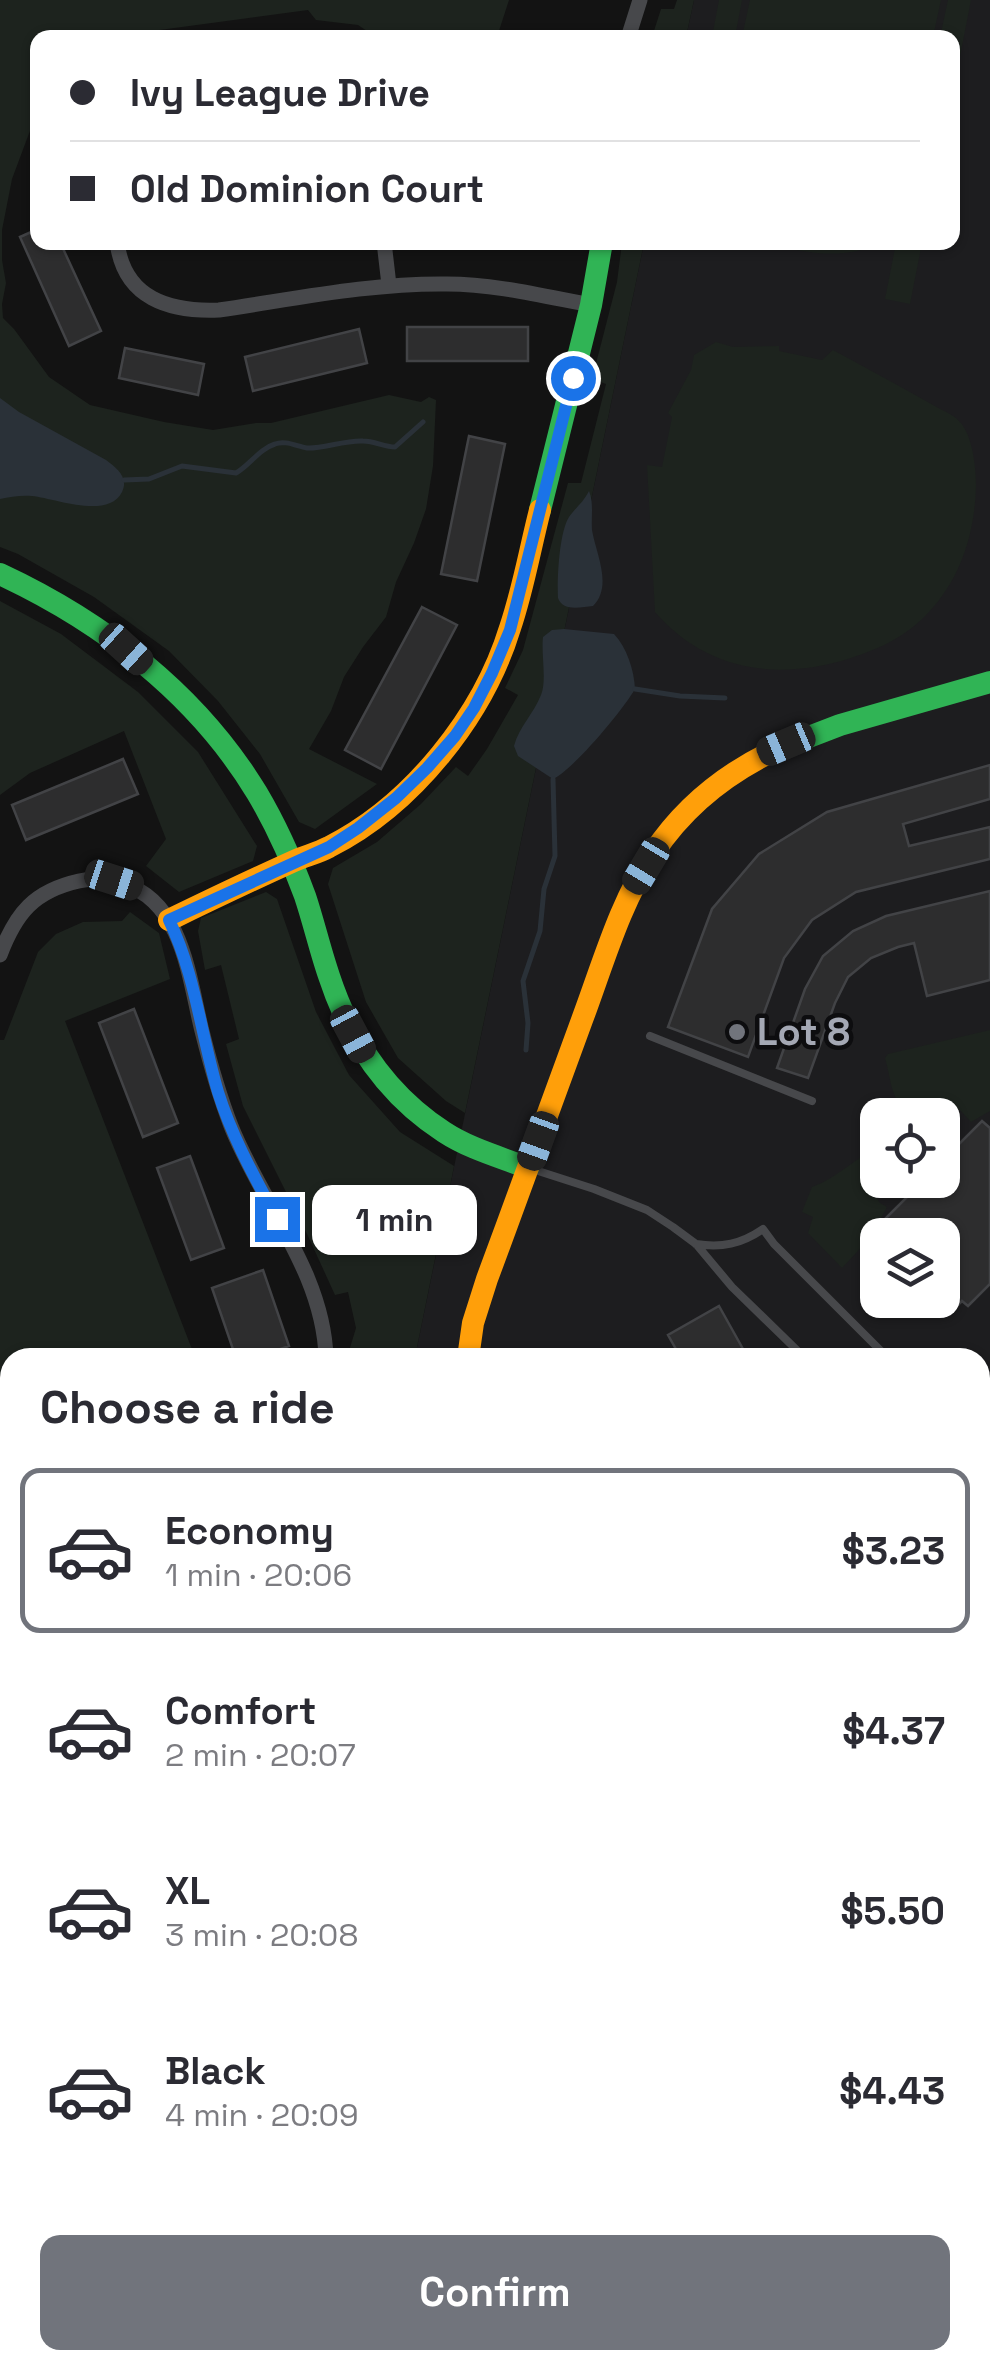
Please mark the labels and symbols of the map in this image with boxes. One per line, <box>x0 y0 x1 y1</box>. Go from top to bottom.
route start <box>551 356 596 401</box>
car <box>94 618 158 680</box>
car <box>753 718 819 770</box>
car <box>618 833 674 899</box>
car <box>81 856 147 904</box>
car <box>326 1000 380 1068</box>
place label: Lot 8 <box>757 1008 850 1056</box>
marker: Lot 8 <box>726 1021 748 1043</box>
car <box>514 1108 562 1174</box>
callout: 1 min <box>312 1184 477 1254</box>
route end <box>255 1197 300 1242</box>

